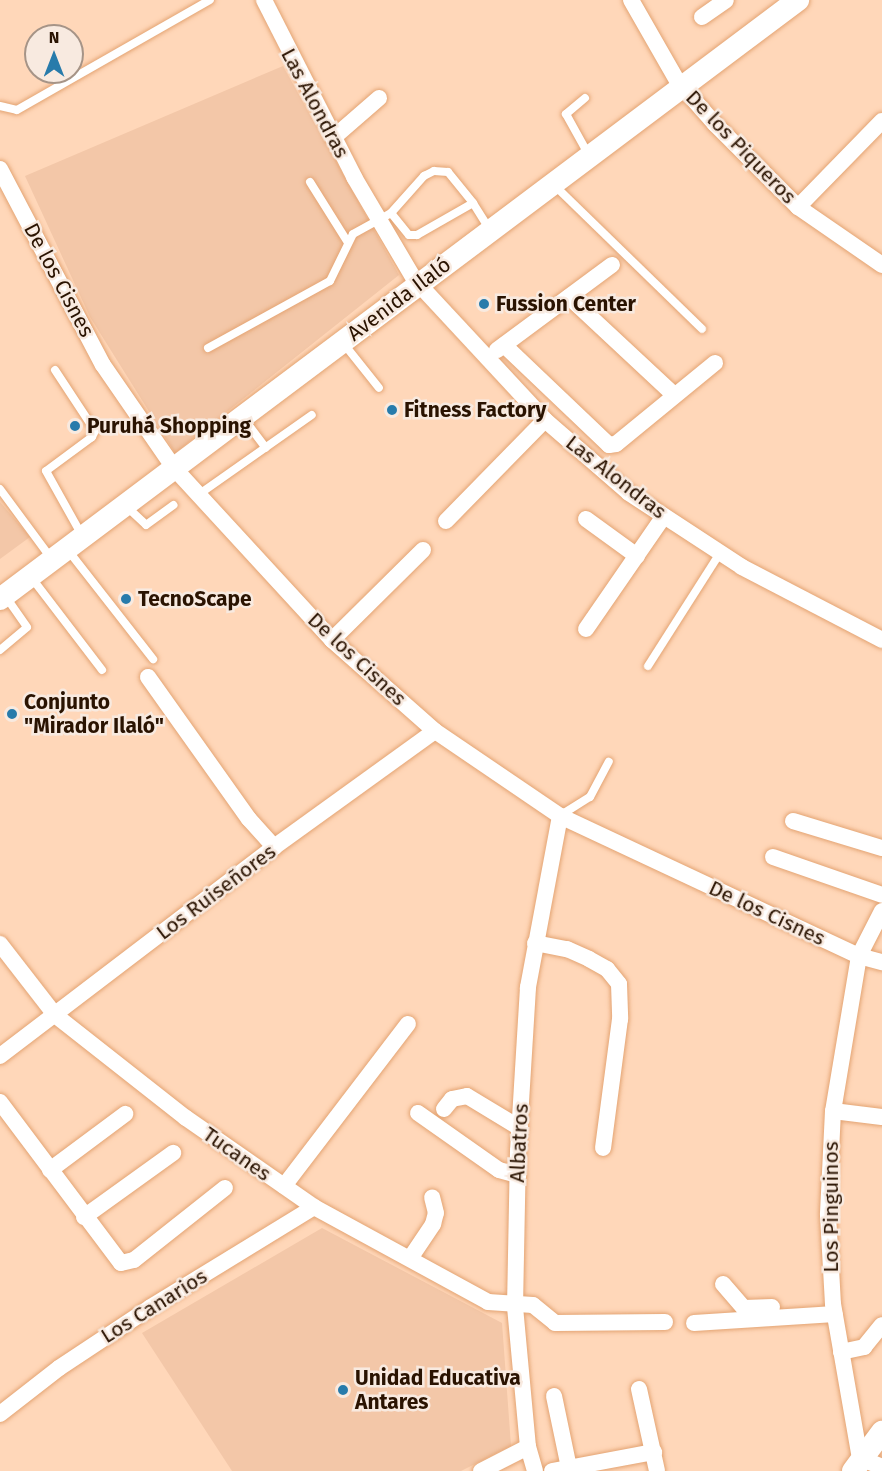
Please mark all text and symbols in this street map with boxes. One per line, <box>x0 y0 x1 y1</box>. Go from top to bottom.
north arrow <box>24 24 84 84</box>
text: N <box>49 28 59 47</box>
street label: Las Alondras <box>276 44 354 162</box>
street label: De los Piqueros <box>680 85 802 209</box>
street label: De los Cisnes <box>18 219 100 341</box>
street label: Avenida Ilaló <box>342 252 456 346</box>
place label: Fussion Center <box>496 291 636 317</box>
marker: Fussion Center <box>477 297 491 311</box>
place label: Fitness Factory <box>404 397 546 423</box>
marker: Fitness Factory <box>385 403 399 417</box>
place label: Puruhá Shopping <box>87 413 251 439</box>
marker: Puruhá Shopping <box>68 419 82 433</box>
street label: Las Alondras <box>561 430 671 524</box>
place label: TecnoScape <box>138 586 252 612</box>
marker: TecnoScape <box>119 592 133 606</box>
street label: De los Cisnes <box>303 607 411 711</box>
place label: Conjunto "Mirador Ilaló" <box>24 689 164 739</box>
marker: Conjunto "Mirador Ilaló" <box>5 707 19 721</box>
street label: Los Ruiseñores <box>151 839 281 945</box>
street label: De los Cisnes <box>705 875 829 951</box>
street label: Albatros <box>504 1103 534 1183</box>
street label: Tucanes <box>198 1122 276 1186</box>
street label: Los Pinguinos <box>818 1141 844 1273</box>
street label: Los Canarios <box>96 1263 212 1349</box>
place label: Unidad Educativa Antares <box>355 1365 521 1415</box>
marker: Unidad Educativa Antares <box>336 1383 350 1397</box>

